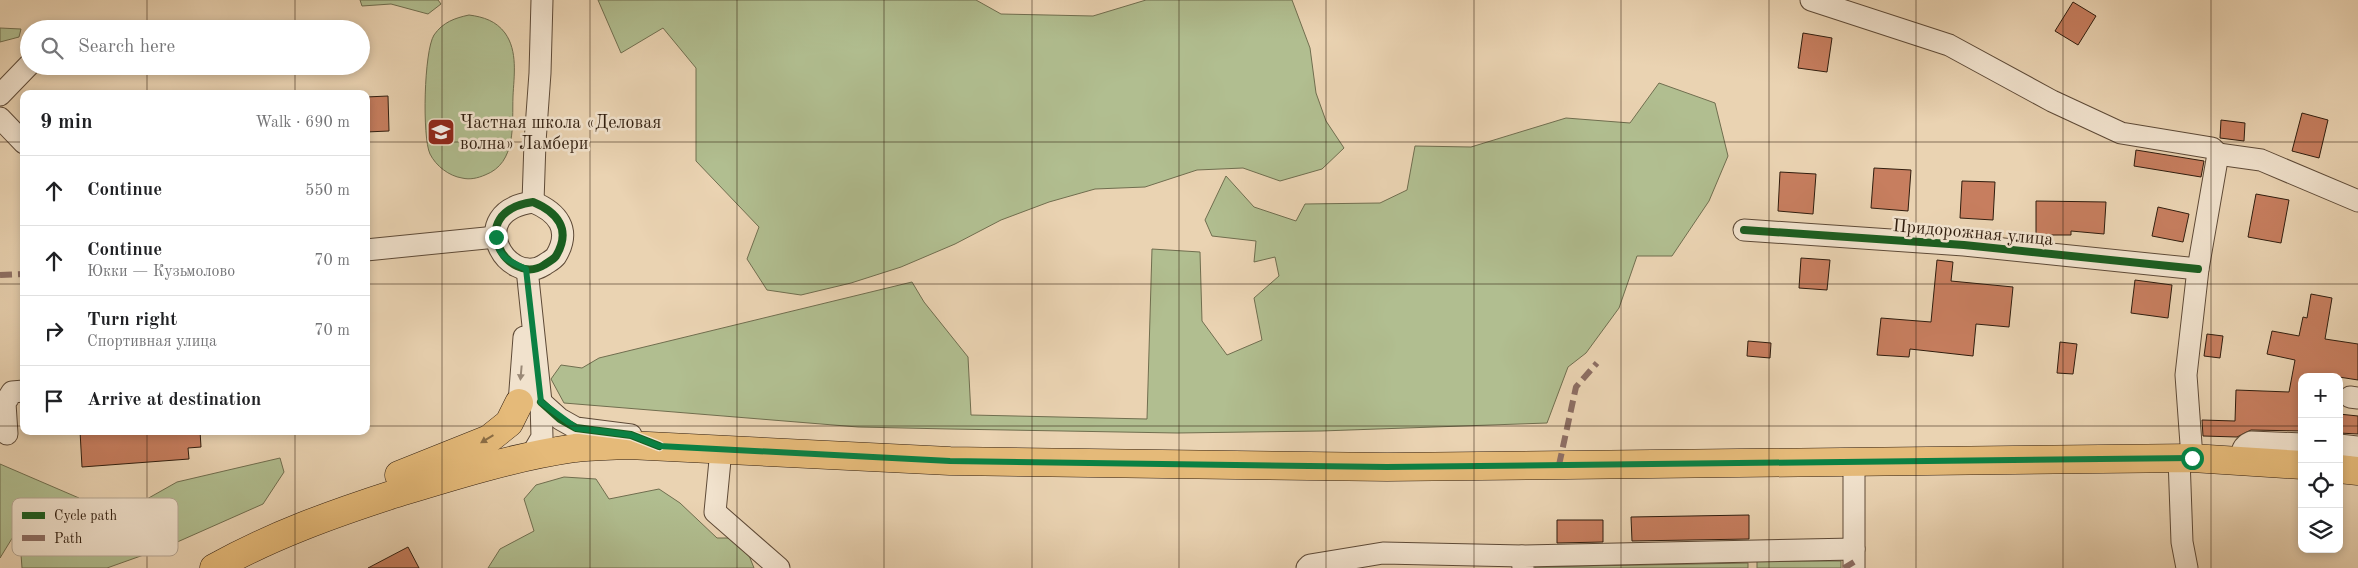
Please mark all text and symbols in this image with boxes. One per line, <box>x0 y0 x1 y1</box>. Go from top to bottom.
search box <box>20 20 370 75</box>
icon: search <box>38 34 66 62</box>
text: Search here <box>78 38 175 57</box>
text: 9 min <box>40 112 93 133</box>
place label: Частная школа «Деловая волна» Ламбери <box>460 114 661 153</box>
text: Walk · 690 m <box>255 115 350 131</box>
school or university icon: Частная школа «Деловая волна» Ламбери <box>426 117 456 147</box>
icon: ahead <box>40 177 68 205</box>
text: Continue <box>87 181 162 200</box>
text: 550 m <box>305 183 350 199</box>
street label: Придорожная улица <box>1892 217 2054 249</box>
route end <box>485 226 508 249</box>
text: Continue <box>87 241 162 260</box>
icon: ahead <box>40 247 68 275</box>
text: 70 m <box>314 253 350 269</box>
text: Юкки — Кузьмолово <box>87 264 235 280</box>
text: Turn right <box>87 311 177 330</box>
icon: right <box>40 317 68 345</box>
text: 70 m <box>314 323 350 339</box>
text: Спортивная улица <box>87 334 217 350</box>
one-way arrow <box>517 365 525 381</box>
map controls <box>2298 373 2343 553</box>
button: + <box>2298 373 2343 418</box>
icon: arrive <box>40 387 68 415</box>
text: Arrive at destination <box>87 391 261 410</box>
button: − <box>2298 418 2343 463</box>
one-way arrow <box>481 434 494 443</box>
route start <box>2181 447 2204 470</box>
button: locate <box>2298 463 2343 508</box>
legend <box>12 498 178 556</box>
button: layers <box>2298 508 2343 553</box>
text: Cycle path <box>54 509 117 523</box>
text: Path <box>54 532 83 546</box>

